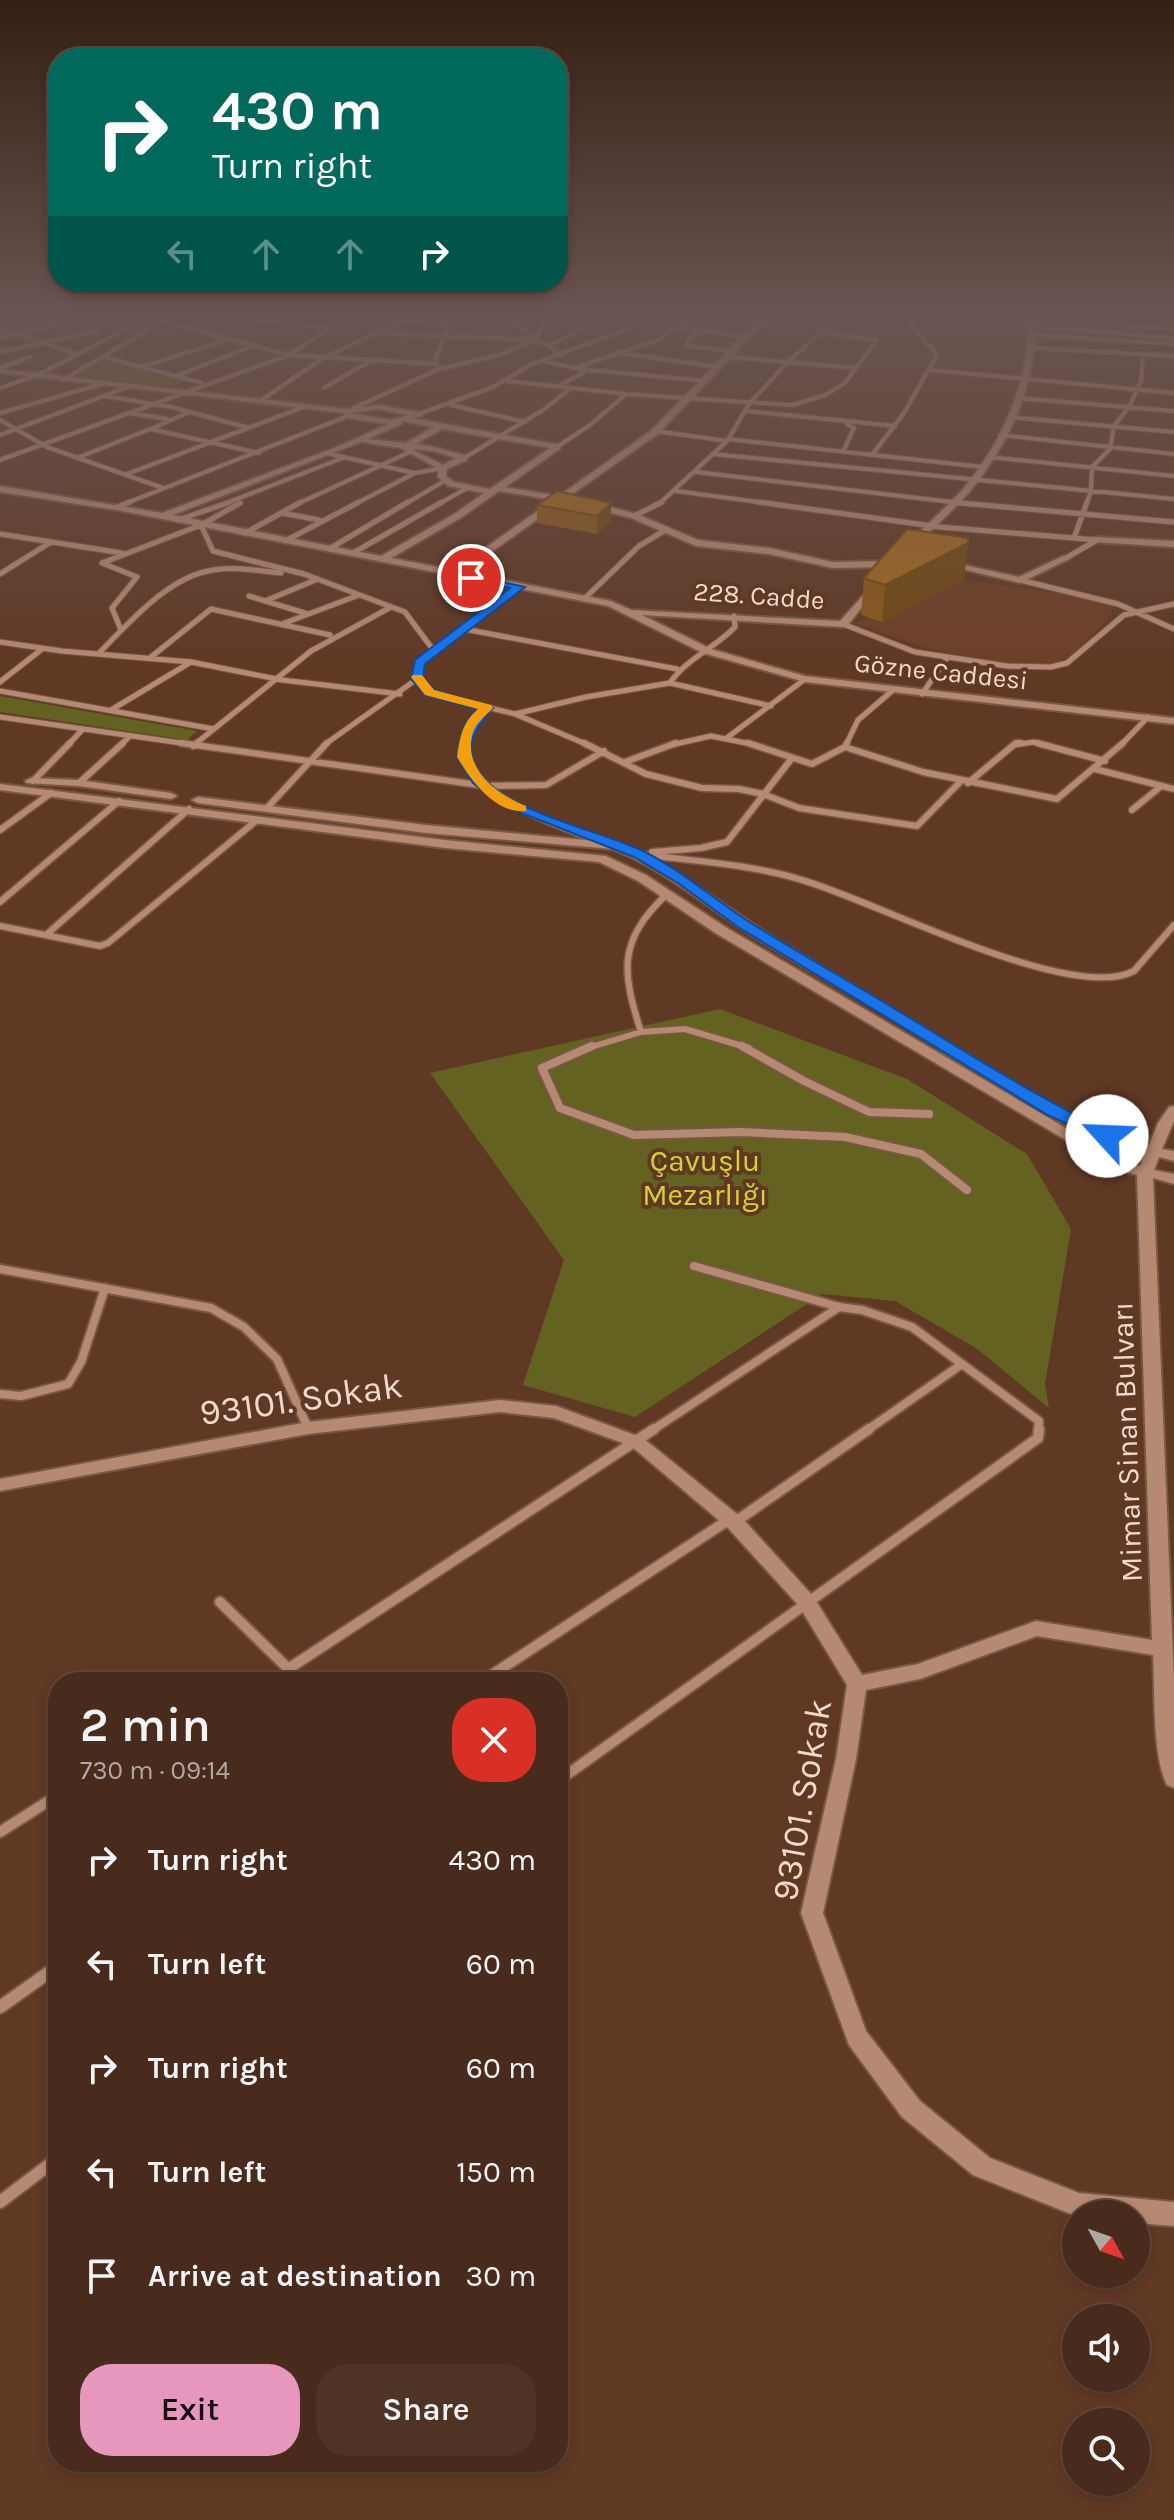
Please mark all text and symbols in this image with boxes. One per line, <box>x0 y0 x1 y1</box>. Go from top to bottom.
text: 430 m <box>212 78 383 143</box>
icon: right <box>80 80 184 184</box>
text: Turn right <box>212 145 372 187</box>
icon: left <box>160 232 204 276</box>
icon: ahead <box>244 232 288 276</box>
icon: ahead <box>328 232 372 276</box>
icon: right <box>412 232 456 276</box>
pin <box>437 544 505 612</box>
icon: arrive <box>449 556 493 600</box>
street label: 228. Cadde <box>692 576 826 616</box>
street label: Gözne Caddesi <box>853 647 1029 697</box>
position arrow <box>1065 1094 1149 1178</box>
park label: Çavuşlu Mezarlığı <box>642 1143 768 1213</box>
street label: Mimar Sinan Bulvarı <box>1104 1301 1150 1583</box>
street label: 93101. Sokak <box>197 1364 405 1434</box>
street label: 93101. Sokak <box>764 1696 840 1904</box>
text: 2 min <box>80 1697 211 1753</box>
button: close <box>452 1698 536 1782</box>
text: 730 m · 09:14 <box>80 1755 230 1786</box>
icon: right <box>80 1838 124 1882</box>
text: Turn right <box>148 1842 288 1878</box>
text: 430 m <box>449 1842 536 1878</box>
icon: left <box>80 1942 124 1986</box>
text: Turn left <box>148 1946 266 1982</box>
text: 60 m <box>466 1946 536 1982</box>
icon: right <box>80 2046 124 2090</box>
text: Turn right <box>148 2050 288 2086</box>
text: 60 m <box>466 2050 536 2086</box>
icon: left <box>80 2150 124 2194</box>
text: Turn left <box>148 2154 266 2190</box>
text: 150 m <box>456 2154 536 2190</box>
north arrow <box>1062 2200 1150 2288</box>
map controls <box>1062 2200 1150 2496</box>
icon: arrive <box>80 2254 124 2298</box>
text: Arrive at destination <box>148 2258 442 2294</box>
text: 30 m <box>466 2258 536 2294</box>
button: sound <box>1062 2304 1150 2392</box>
button: Exit <box>80 2364 300 2456</box>
button: Share <box>316 2364 536 2456</box>
button: search <box>1062 2408 1150 2496</box>

